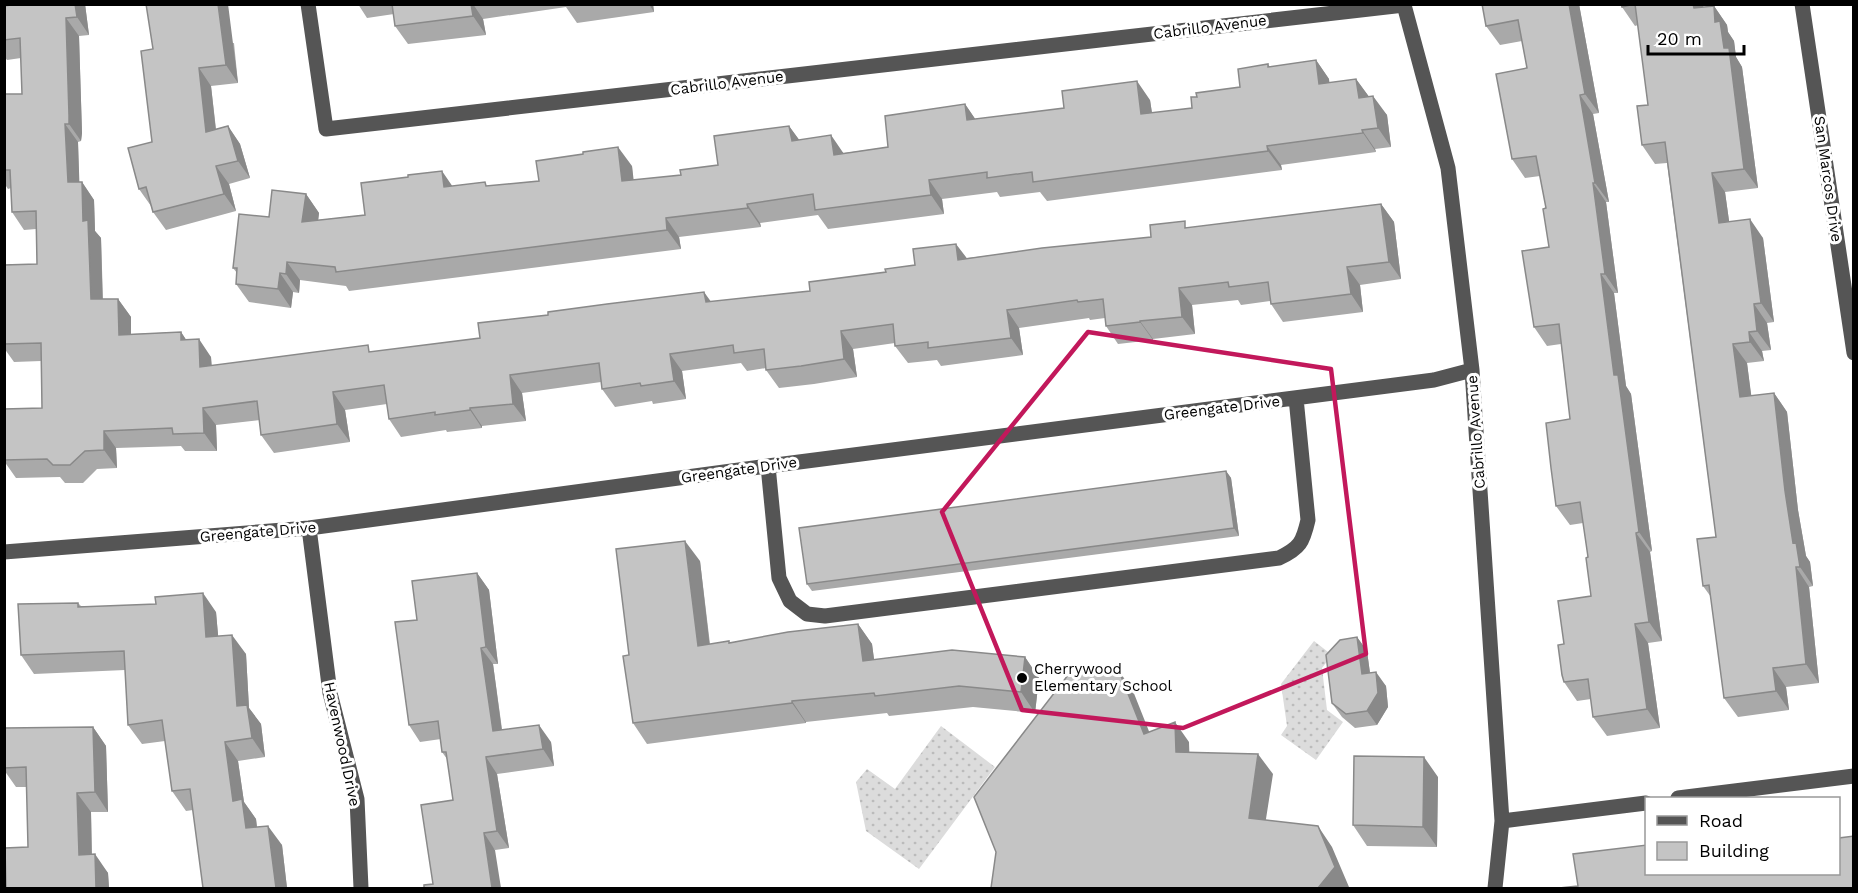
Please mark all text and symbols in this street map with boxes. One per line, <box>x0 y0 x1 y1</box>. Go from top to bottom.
street label: Cabrillo Avenue <box>1152 11 1268 43</box>
scale bar <box>1648 18 1744 56</box>
text: 20 m <box>1657 28 1702 49</box>
street label: Cabrillo Avenue <box>669 67 785 99</box>
street label: San Marcos Drive <box>1810 115 1846 243</box>
street label: Cabrillo Avenue <box>1463 374 1489 490</box>
street label: Greengate Drive <box>1163 392 1281 424</box>
street label: Greengate Drive <box>680 453 798 487</box>
street label: Greengate Drive <box>199 518 317 546</box>
place label: Cherrywood Elementary School <box>1034 660 1173 695</box>
marker: Cherrywood Elementary School <box>1015 671 1029 685</box>
street label: Havenwood Drive <box>320 680 364 808</box>
legend <box>1645 797 1840 875</box>
text: Road <box>1699 810 1743 831</box>
text: Building <box>1699 840 1769 861</box>

